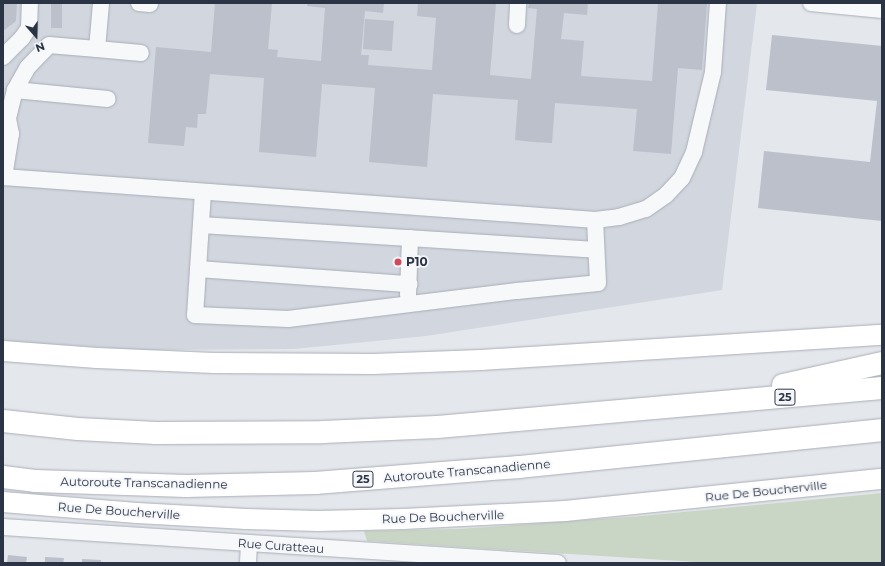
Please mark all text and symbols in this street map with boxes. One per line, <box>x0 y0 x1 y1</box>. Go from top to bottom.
north arrow <box>16 16 56 56</box>
text: N <box>34 39 47 55</box>
place label: P10 <box>406 255 428 269</box>
marker: P10 <box>393 257 403 267</box>
road number: 25 <box>774 388 796 406</box>
street label: Autoroute Transcanadienne <box>383 457 551 485</box>
road number: 25 <box>352 470 374 488</box>
street label: Autoroute Transcanadienne <box>60 474 228 492</box>
street label: Rue De Boucherville <box>704 477 828 505</box>
street label: Rue De Boucherville <box>57 500 181 522</box>
street label: Rue De Boucherville <box>382 508 504 526</box>
street label: Rue Curatteau <box>237 536 325 556</box>

